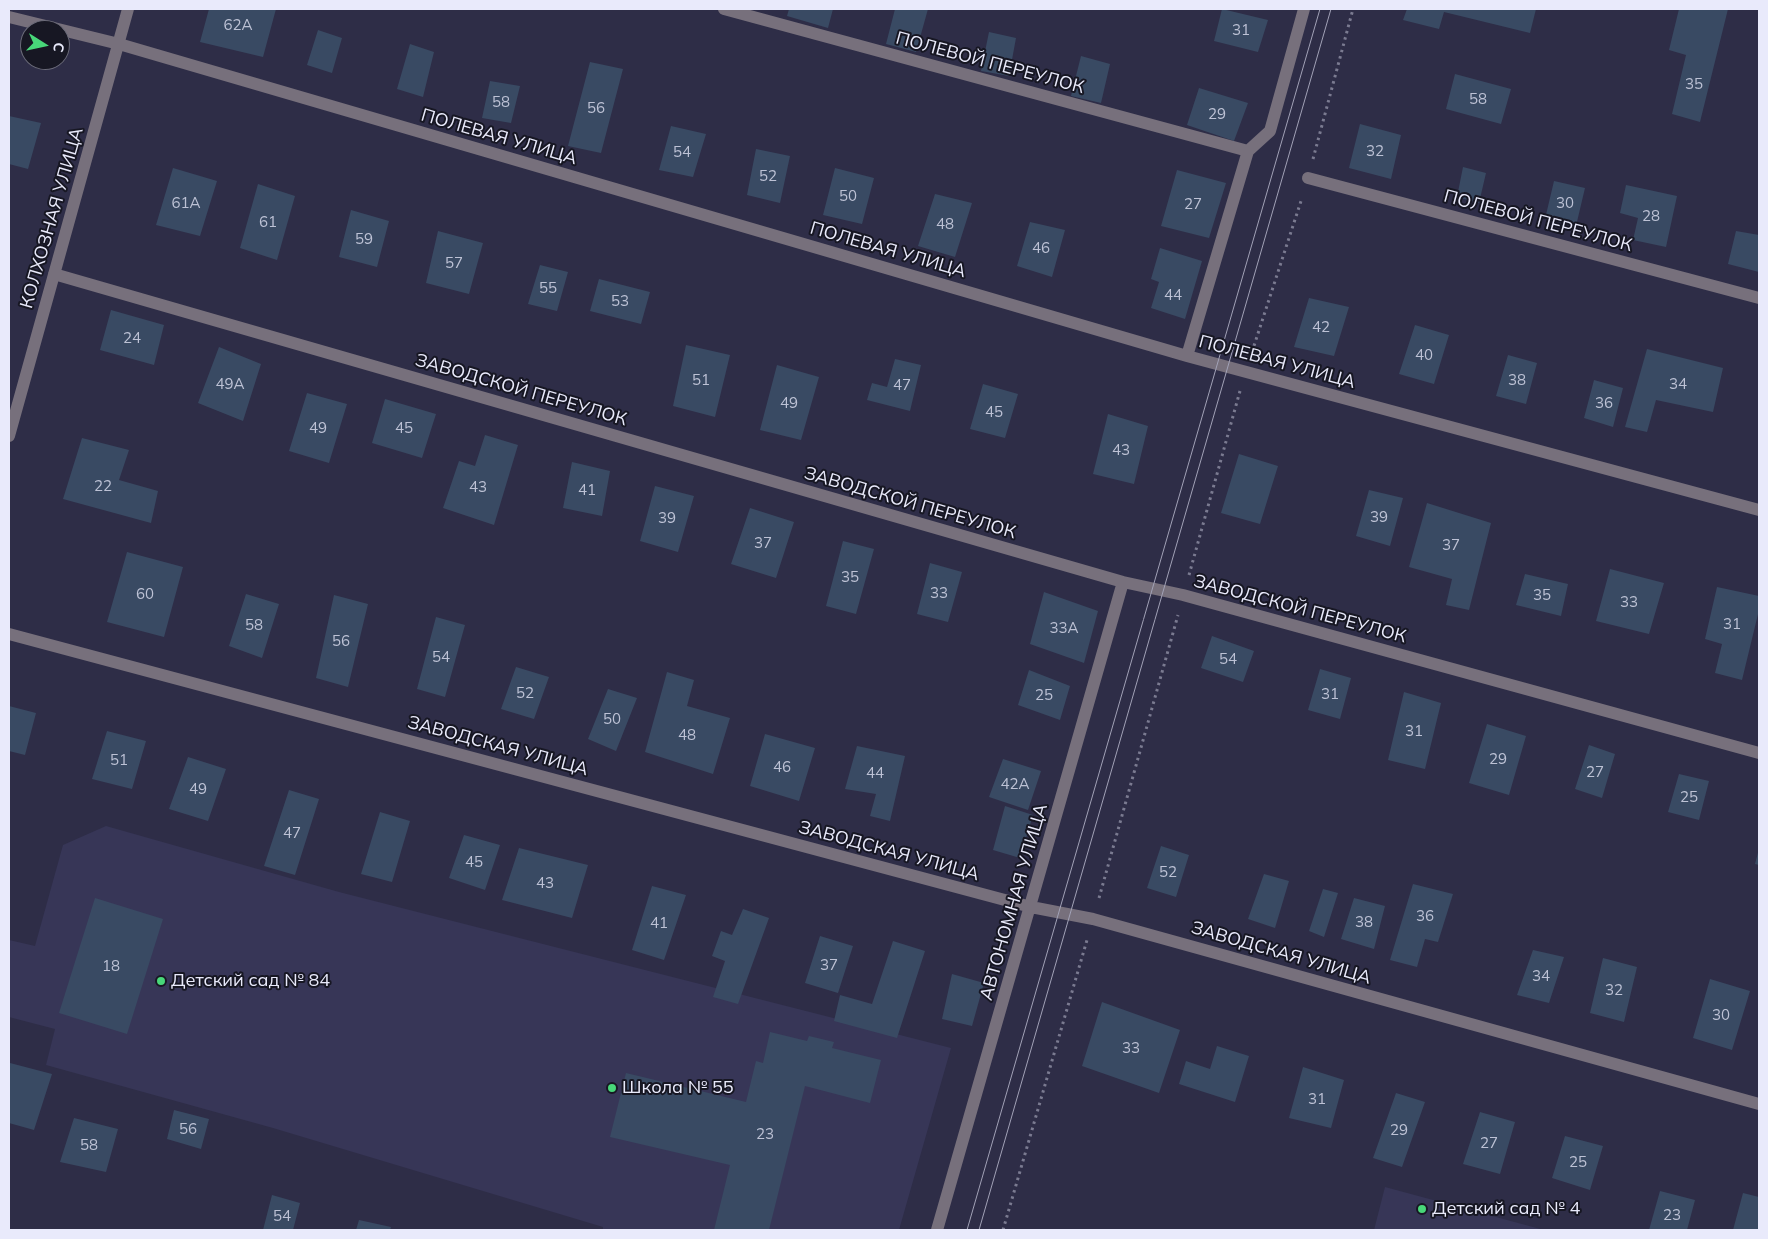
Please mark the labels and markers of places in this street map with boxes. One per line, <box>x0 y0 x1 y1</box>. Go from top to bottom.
place label: Детский сад № 84 <box>171 970 330 992</box>
marker: Детский сад № 84 <box>155 975 167 987</box>
place label: Школа № 55 <box>622 1077 734 1099</box>
marker: Школа № 55 <box>606 1082 618 1094</box>
place label: Детский сад № 4 <box>1432 1198 1580 1220</box>
marker: Детский сад № 4 <box>1416 1203 1428 1215</box>

